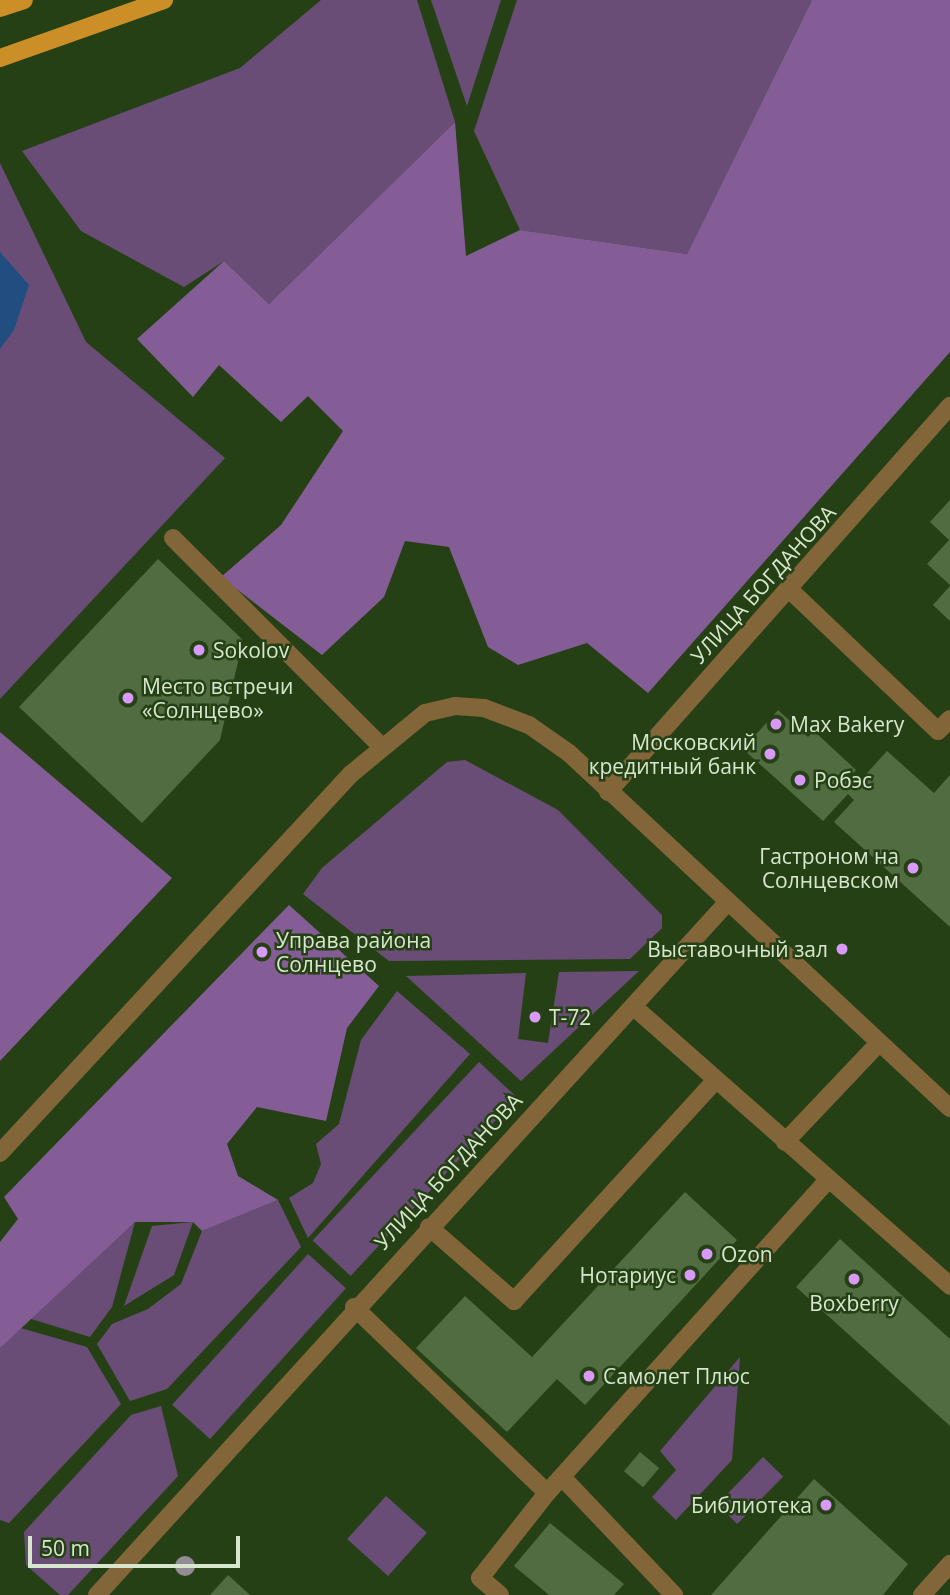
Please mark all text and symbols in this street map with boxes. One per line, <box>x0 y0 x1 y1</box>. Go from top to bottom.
street label: УЛИЦА БОГДАНОВА <box>685 500 841 668</box>
place label: Sokolov <box>213 637 289 663</box>
marker: Sokolov <box>191 642 207 658</box>
place label: Место встречи «Солнцево» <box>142 673 293 723</box>
marker: Место встречи «Солнцево» <box>120 690 136 706</box>
place label: Max Bakery <box>790 711 904 737</box>
marker: Max Bakery <box>768 716 784 732</box>
place label: Московский кредитный банк <box>589 729 756 779</box>
marker: Московский кредитный банк <box>762 746 778 762</box>
place label: Робэс <box>814 767 872 793</box>
marker: Робэс <box>792 772 808 788</box>
place label: Гастроном на Солнцевском <box>759 843 899 893</box>
marker: Гастроном на Солнцевском <box>905 860 921 876</box>
place label: Управа района Солнцево <box>276 927 431 977</box>
place label: Выставочный зал <box>647 936 828 962</box>
marker: Выставочный зал <box>834 941 850 957</box>
marker: Управа района Солнцево <box>254 944 270 960</box>
place label: Т-72 <box>549 1004 591 1030</box>
marker: Т-72 <box>527 1009 543 1025</box>
street label: УЛИЦА БОГДАНОВА <box>369 1088 527 1254</box>
place label: Ozon <box>721 1241 773 1267</box>
marker: Ozon <box>699 1246 715 1262</box>
place label: Нотариус <box>580 1262 676 1288</box>
marker: Нотариус <box>682 1267 698 1283</box>
marker: Boxberry <box>846 1271 862 1287</box>
place label: Boxberry <box>809 1290 899 1316</box>
place label: Самолет Плюс <box>603 1363 750 1389</box>
marker: Самолет Плюс <box>581 1368 597 1384</box>
place label: Библиотека <box>691 1492 812 1518</box>
marker: Библиотека <box>818 1497 834 1513</box>
scale bar <box>32 1522 243 1566</box>
text: 50 m <box>41 1534 90 1562</box>

